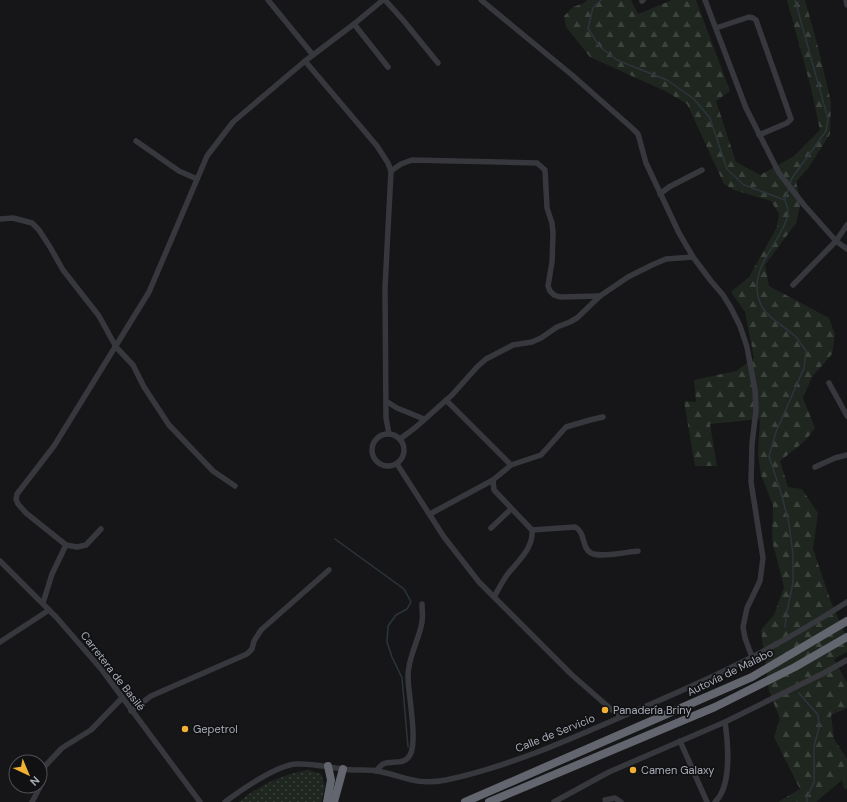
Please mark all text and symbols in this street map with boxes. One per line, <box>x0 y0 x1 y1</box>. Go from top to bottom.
street label: Carretera de Basilé <box>78 629 148 713</box>
street label: Autovía de Malabo <box>685 645 775 699</box>
place label: Panadería Briny <box>613 703 692 717</box>
marker: Panadería Briny <box>600 705 610 715</box>
street label: Calle de Servicio <box>513 711 597 755</box>
place label: Gepetrol <box>193 722 238 736</box>
marker: Gepetrol <box>180 724 190 734</box>
north arrow <box>8 754 48 794</box>
place label: Camen Galaxy <box>641 763 715 777</box>
marker: Camen Galaxy <box>628 765 638 775</box>
text: N <box>27 773 43 789</box>

